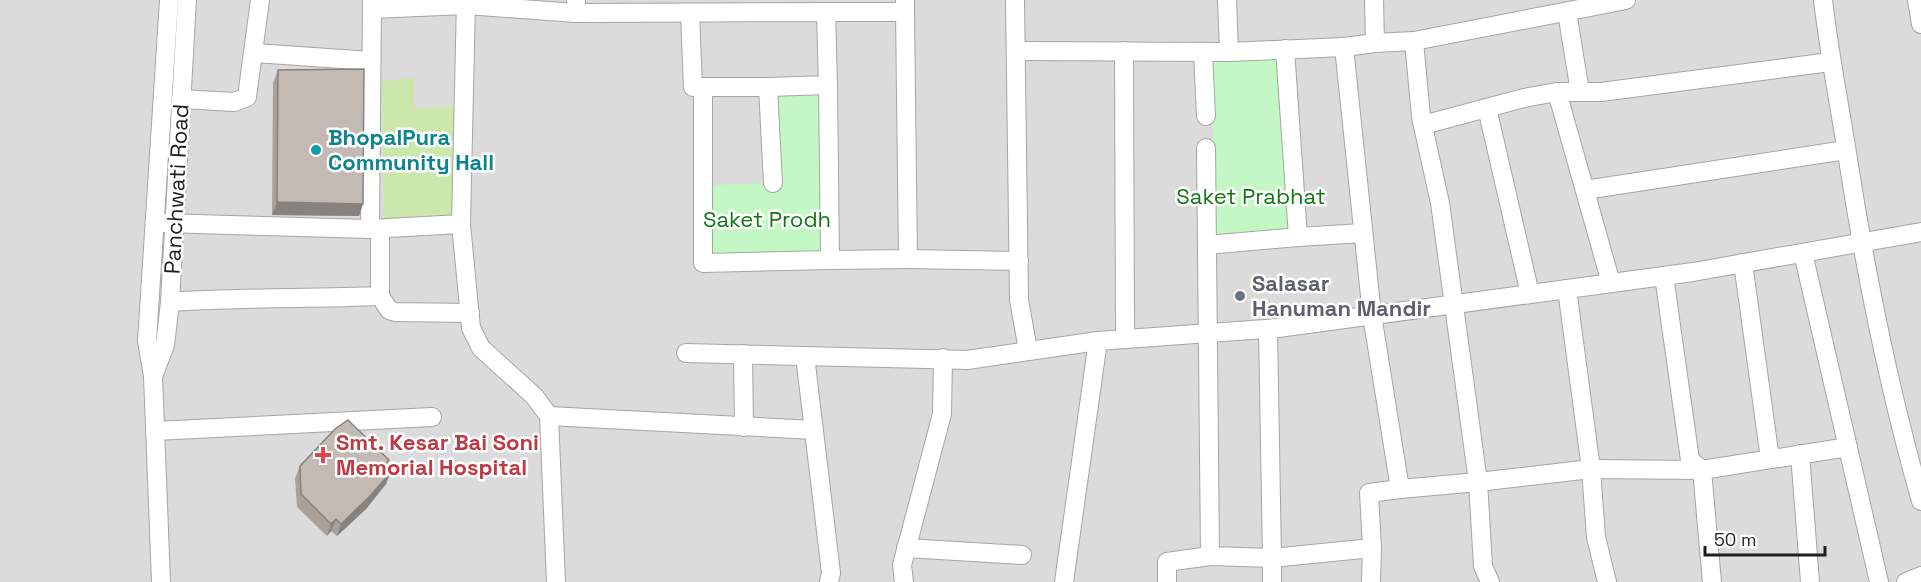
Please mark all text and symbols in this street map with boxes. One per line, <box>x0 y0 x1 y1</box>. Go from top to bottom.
street label: Panchwati Road <box>158 103 194 275</box>
place label: BhopalPura Community Hall <box>328 123 494 176</box>
marker: BhopalPura Community Hall <box>309 143 323 157</box>
park label: Saket Prabhat <box>1176 182 1326 210</box>
park label: Saket Prodh <box>703 205 831 233</box>
place label: Salasar Hanuman Mandir <box>1252 269 1431 322</box>
marker: Salasar Hanuman Mandir <box>1233 289 1247 303</box>
place label: Smt. Kesar Bai Soni Memorial Hospital <box>336 428 539 481</box>
marker: Smt. Kesar Bai Soni Memorial Hospital <box>314 446 332 464</box>
scale bar <box>1705 519 1825 557</box>
text: 50 m <box>1714 528 1756 551</box>

